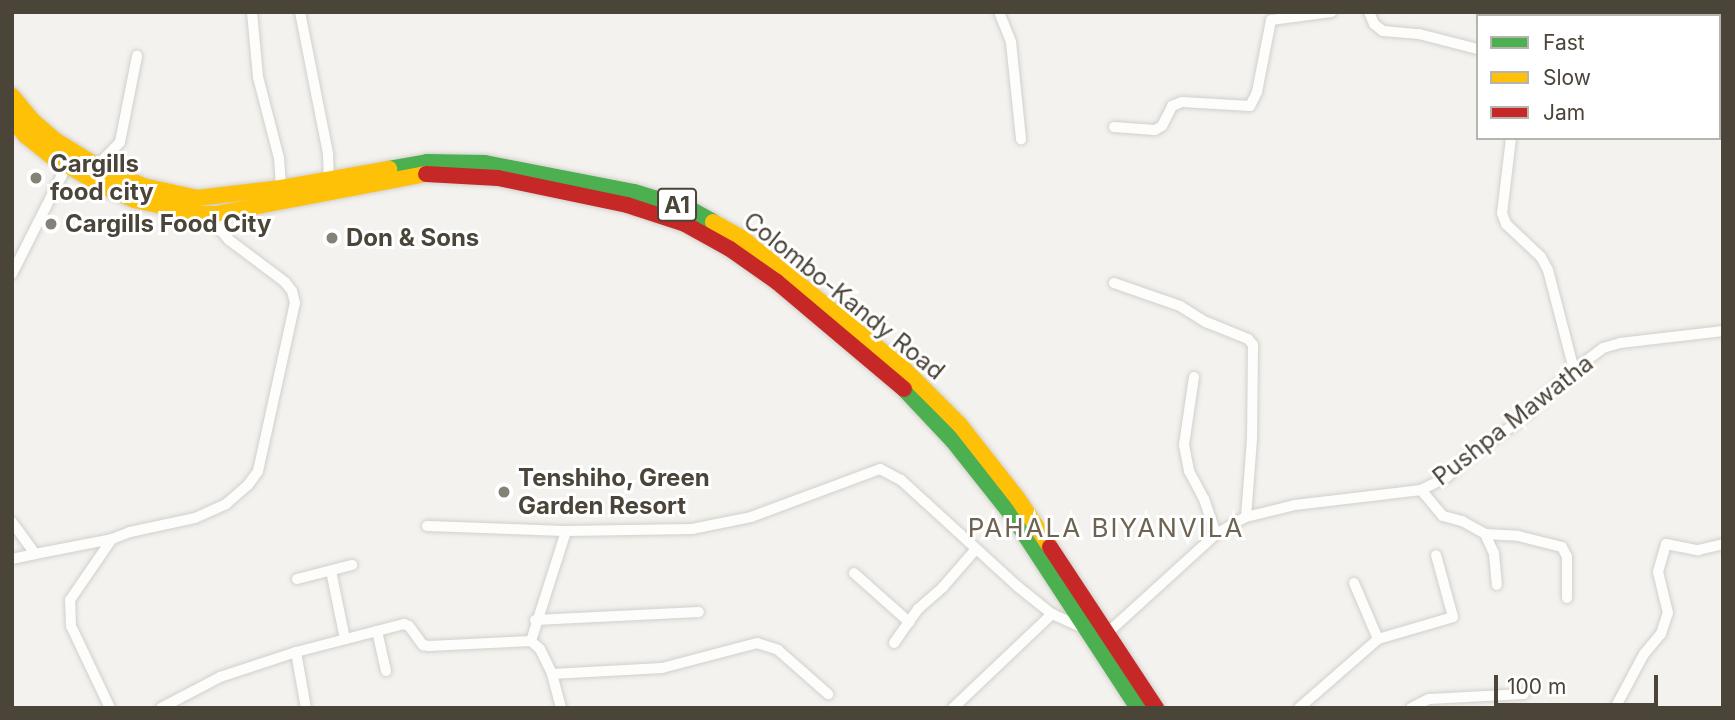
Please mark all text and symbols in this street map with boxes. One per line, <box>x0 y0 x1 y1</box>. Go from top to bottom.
legend <box>1476 14 1721 140</box>
text: Fast <box>1543 30 1585 55</box>
text: Slow <box>1543 65 1591 90</box>
text: Jam <box>1543 100 1585 125</box>
place label: Cargills food city <box>50 150 154 206</box>
marker: Cargills food city <box>28 170 44 186</box>
road number: A1 <box>656 186 698 224</box>
street label: Colombo-Kandy Road <box>738 206 950 386</box>
place label: Cargills Food City <box>65 210 271 238</box>
marker: Cargills Food City <box>43 216 59 232</box>
place label: Don & Sons <box>346 224 479 252</box>
marker: Don & Sons <box>324 230 340 246</box>
street label: Pushpa Mawatha <box>1427 349 1599 491</box>
place label: Tenshiho, Green Garden Resort <box>518 464 710 520</box>
marker: Tenshiho, Green Garden Resort <box>496 484 512 500</box>
district label: PAHALA BIYANVILA <box>970 512 1242 544</box>
scale bar <box>1497 660 1662 704</box>
text: 100 m <box>1507 674 1566 699</box>

